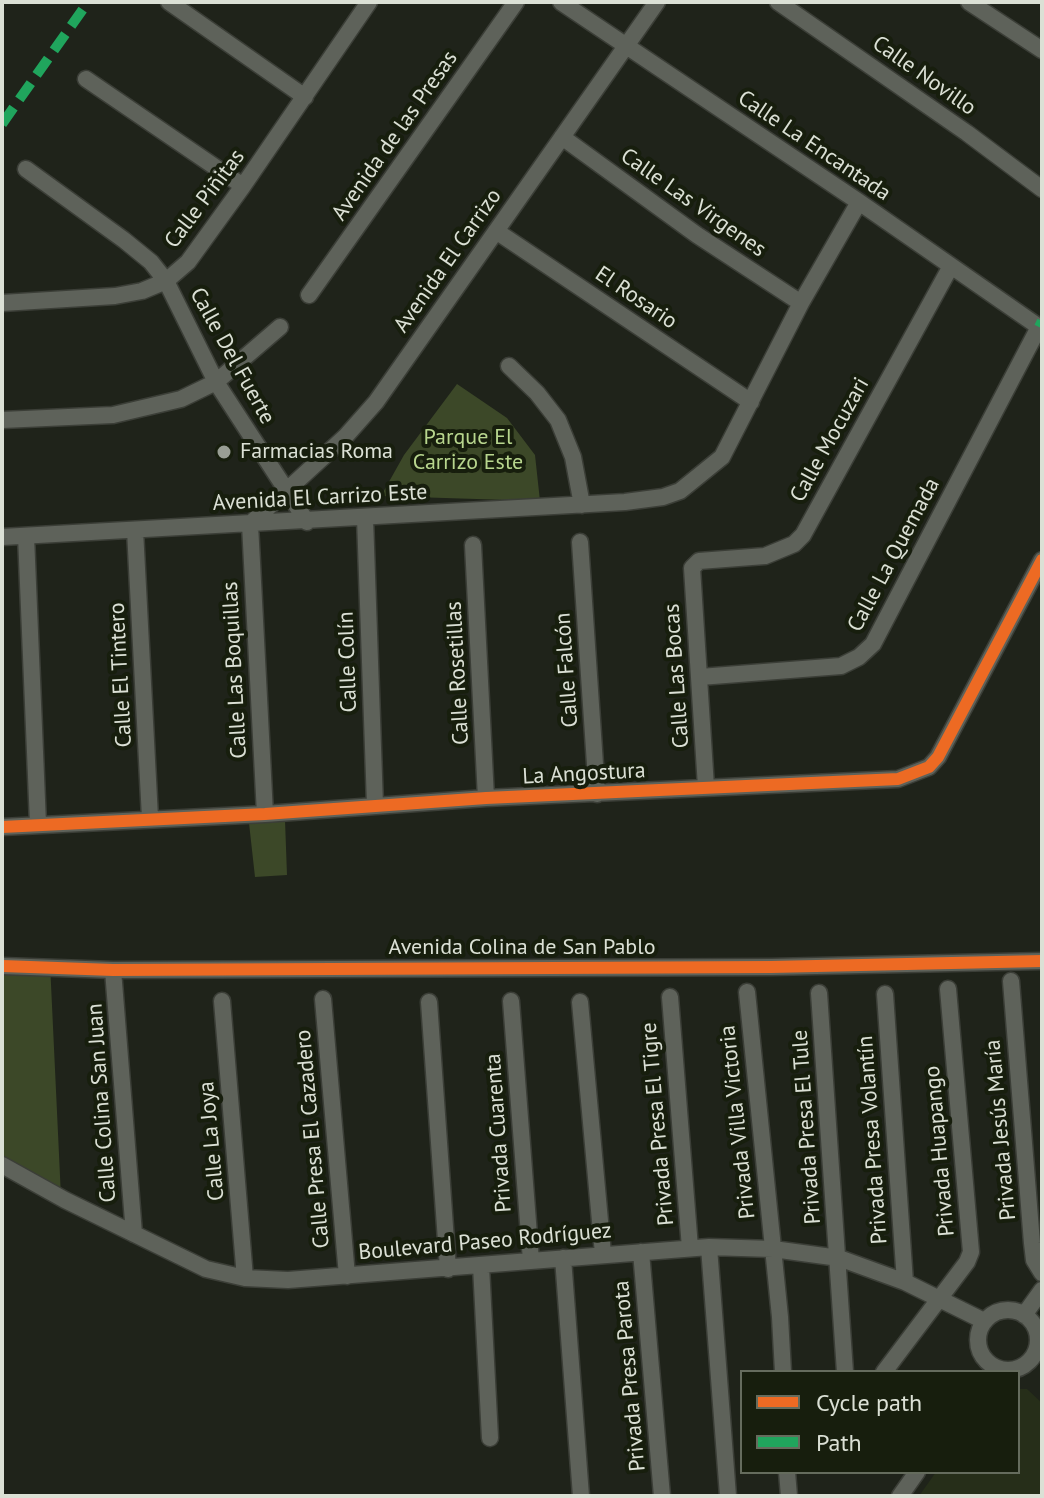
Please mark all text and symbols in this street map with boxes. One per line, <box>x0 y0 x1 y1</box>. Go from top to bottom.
street label: Calle Novillo <box>867 31 981 121</box>
street label: Avenida de las Presas <box>326 46 464 226</box>
street label: Calle La Encantada <box>733 85 895 207</box>
street label: Calle Las Virgenes <box>615 143 771 263</box>
street label: Calle Piñitas <box>159 144 251 254</box>
street label: Avenida El Carrizo <box>389 184 507 338</box>
street label: El Rosario <box>590 261 682 335</box>
street label: Calle Del Fuerte <box>184 283 280 429</box>
street label: Calle Mocuzari <box>785 373 875 507</box>
park label: Parque El Carrizo Este <box>413 425 523 476</box>
place label: Farmacias Roma <box>240 439 393 465</box>
marker: Farmacias Roma <box>215 443 233 461</box>
street label: Calle La Quemada <box>842 474 946 636</box>
street label: Avenida El Carrizo Este <box>212 479 428 517</box>
street label: Calle Las Boquillas <box>217 581 253 759</box>
street label: Calle Rosetillas <box>441 601 475 745</box>
street label: Calle El Tintero <box>104 602 138 748</box>
street label: Calle Las Bocas <box>659 603 695 749</box>
street label: Calle Colín <box>333 611 363 713</box>
street label: Calle Falcón <box>550 612 584 728</box>
street label: La Angostura <box>522 758 646 790</box>
street label: Avenida Colina de San Pablo <box>389 935 655 961</box>
street label: Calle Colina San Juan <box>82 1003 122 1203</box>
street label: Privada Presa El Tigre <box>636 1021 680 1227</box>
street label: Privada Villa Victoria <box>715 1024 761 1220</box>
street label: Calle Presa El Cazadero <box>290 1029 336 1249</box>
street label: Privada Presa El Tule <box>787 1029 827 1225</box>
street label: Privada Presa Volantín <box>853 1035 893 1245</box>
street label: Privada Jesús María <box>980 1038 1022 1222</box>
street label: Privada Cuarenta <box>480 1053 518 1213</box>
street label: Privada Huapango <box>919 1065 961 1237</box>
street label: Calle La Joya <box>194 1080 230 1202</box>
street label: Boulevard Paseo Rodríguez <box>357 1218 613 1266</box>
street label: Privada Presa Parota <box>609 1280 651 1472</box>
legend <box>740 1370 1020 1474</box>
text: Cycle path <box>816 1387 922 1418</box>
text: Path <box>816 1427 862 1458</box>

